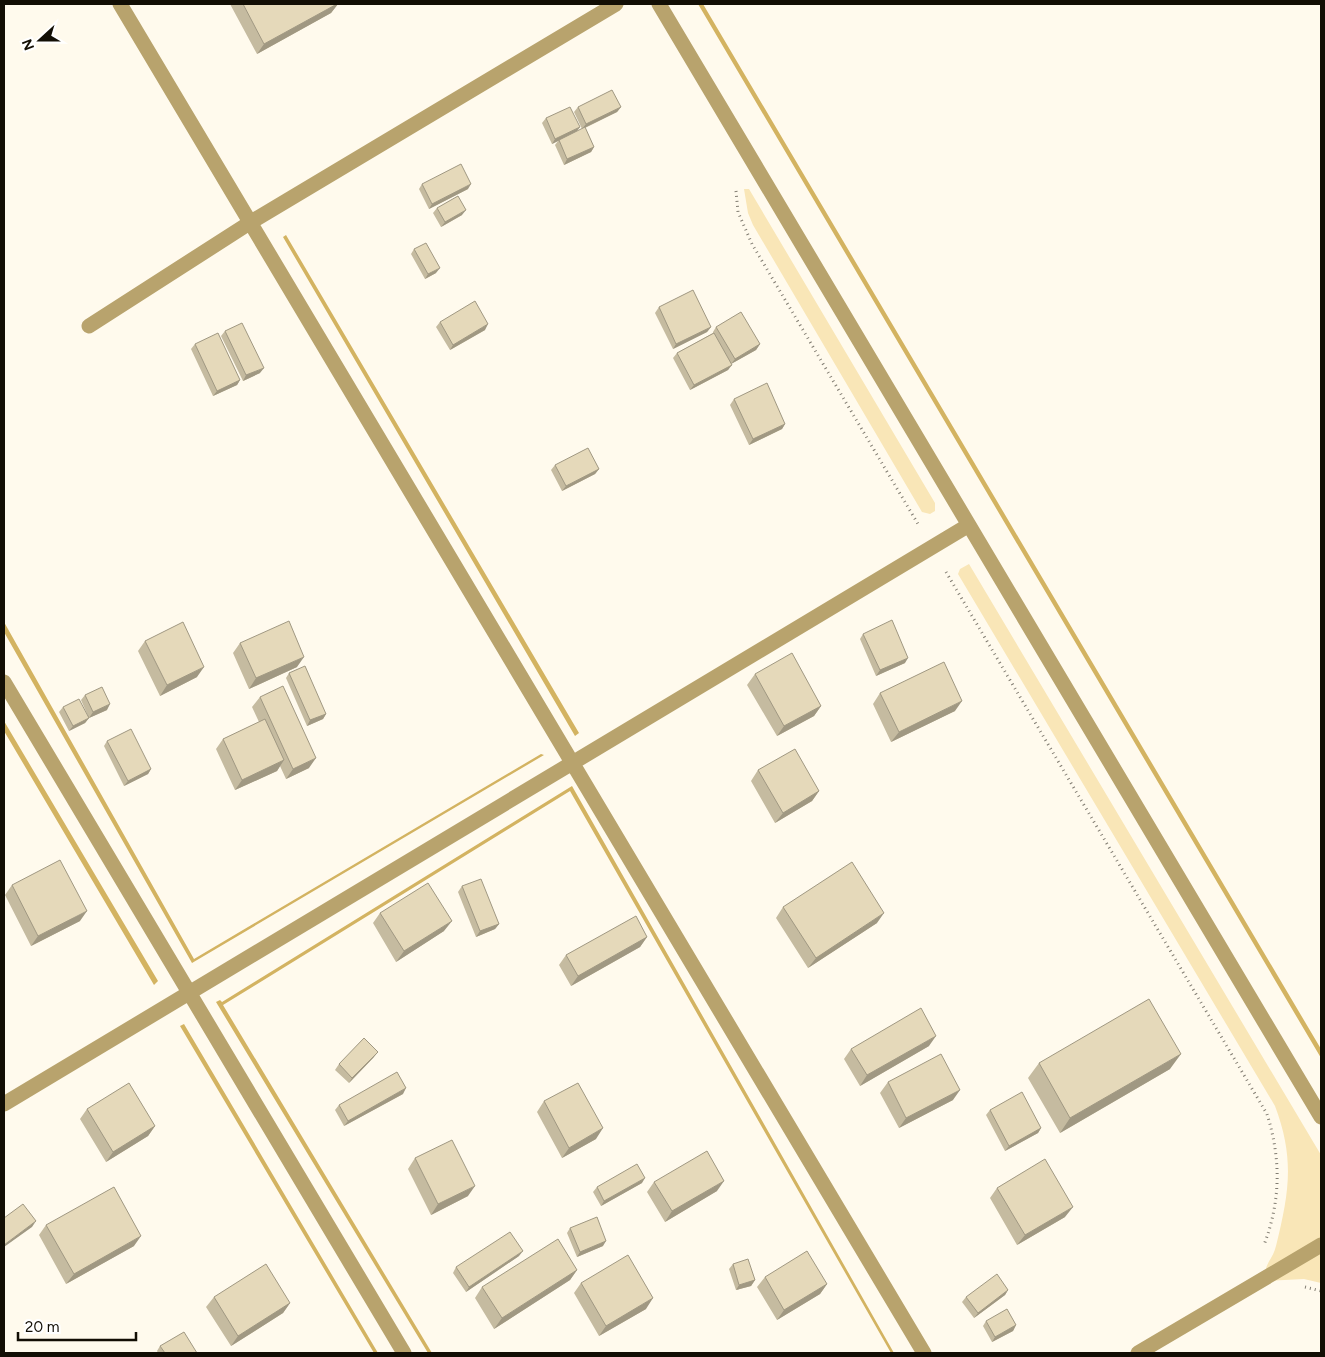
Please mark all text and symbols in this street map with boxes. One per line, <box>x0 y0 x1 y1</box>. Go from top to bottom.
north arrow <box>15 15 65 65</box>
text: N <box>18 36 38 53</box>
scale bar <box>18 1310 135 1342</box>
text: 20 m <box>25 1318 59 1336</box>

